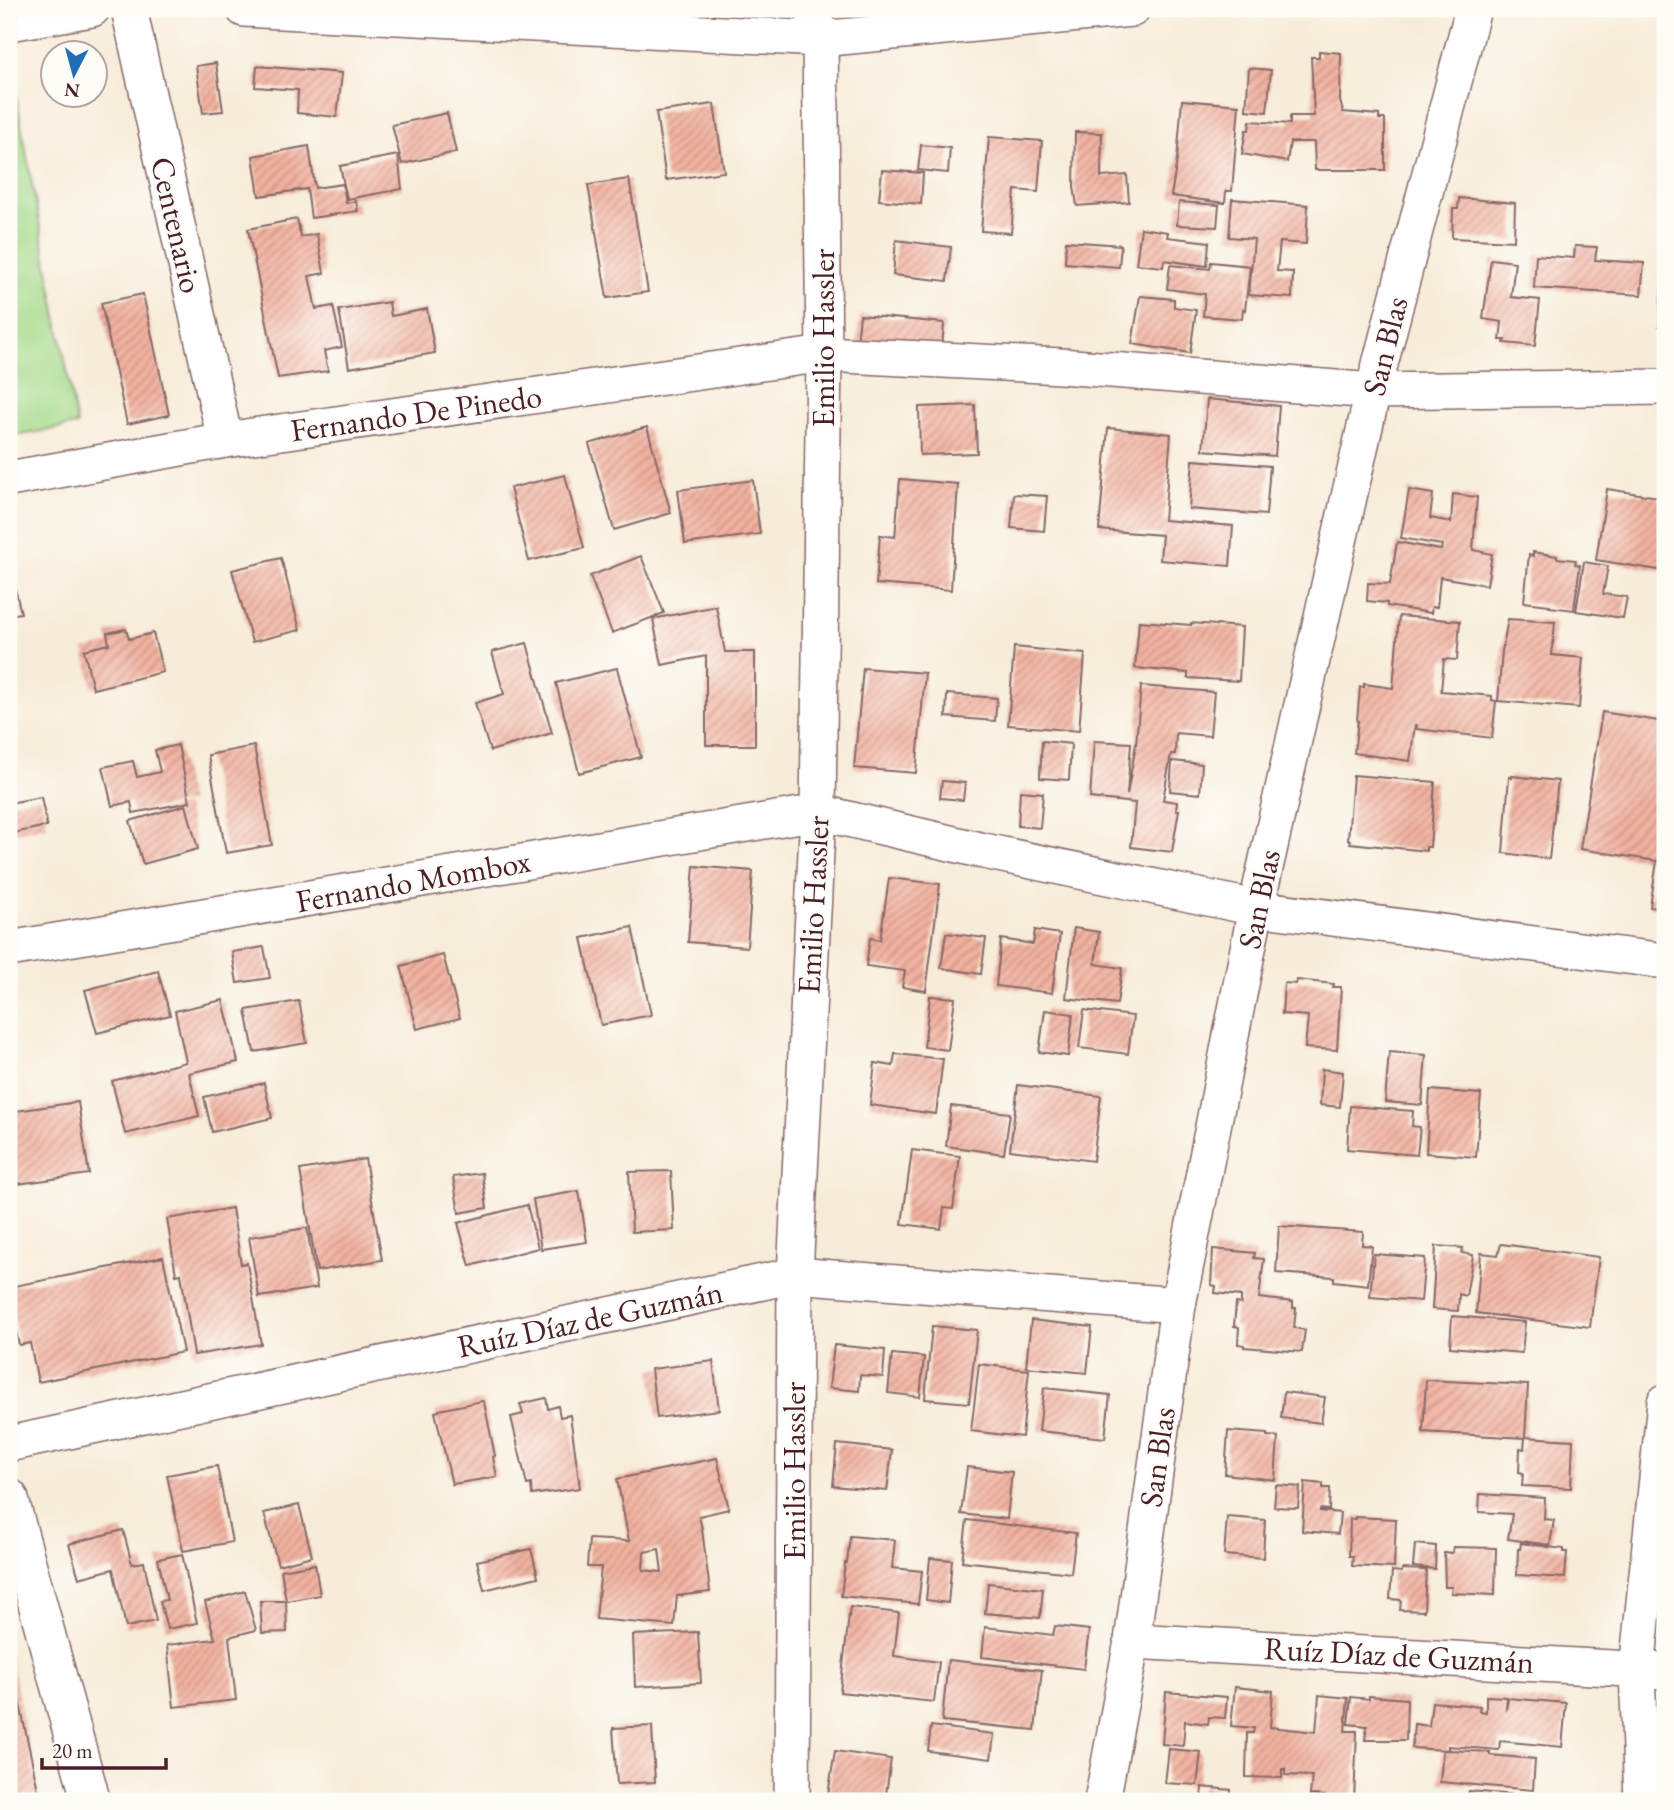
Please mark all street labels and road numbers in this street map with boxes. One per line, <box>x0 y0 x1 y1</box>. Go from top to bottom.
street label: Centenario <box>141 153 213 297</box>
street label: Emilio Hassler <box>802 248 844 427</box>
street label: San Blas <box>1352 292 1418 400</box>
street label: Fernando De Pinedo <box>288 375 544 451</box>
street label: Emilio Hassler <box>787 814 839 995</box>
street label: Fernando Mombox <box>292 840 534 922</box>
street label: San Blas <box>1228 845 1290 953</box>
street label: Ruíz Díaz de Guzmán <box>453 1270 727 1368</box>
street label: Emilio Hassler <box>773 1381 815 1560</box>
street label: San Blas <box>1129 1404 1185 1510</box>
street label: Ruíz Díaz de Guzmán <box>1263 1627 1535 1683</box>

